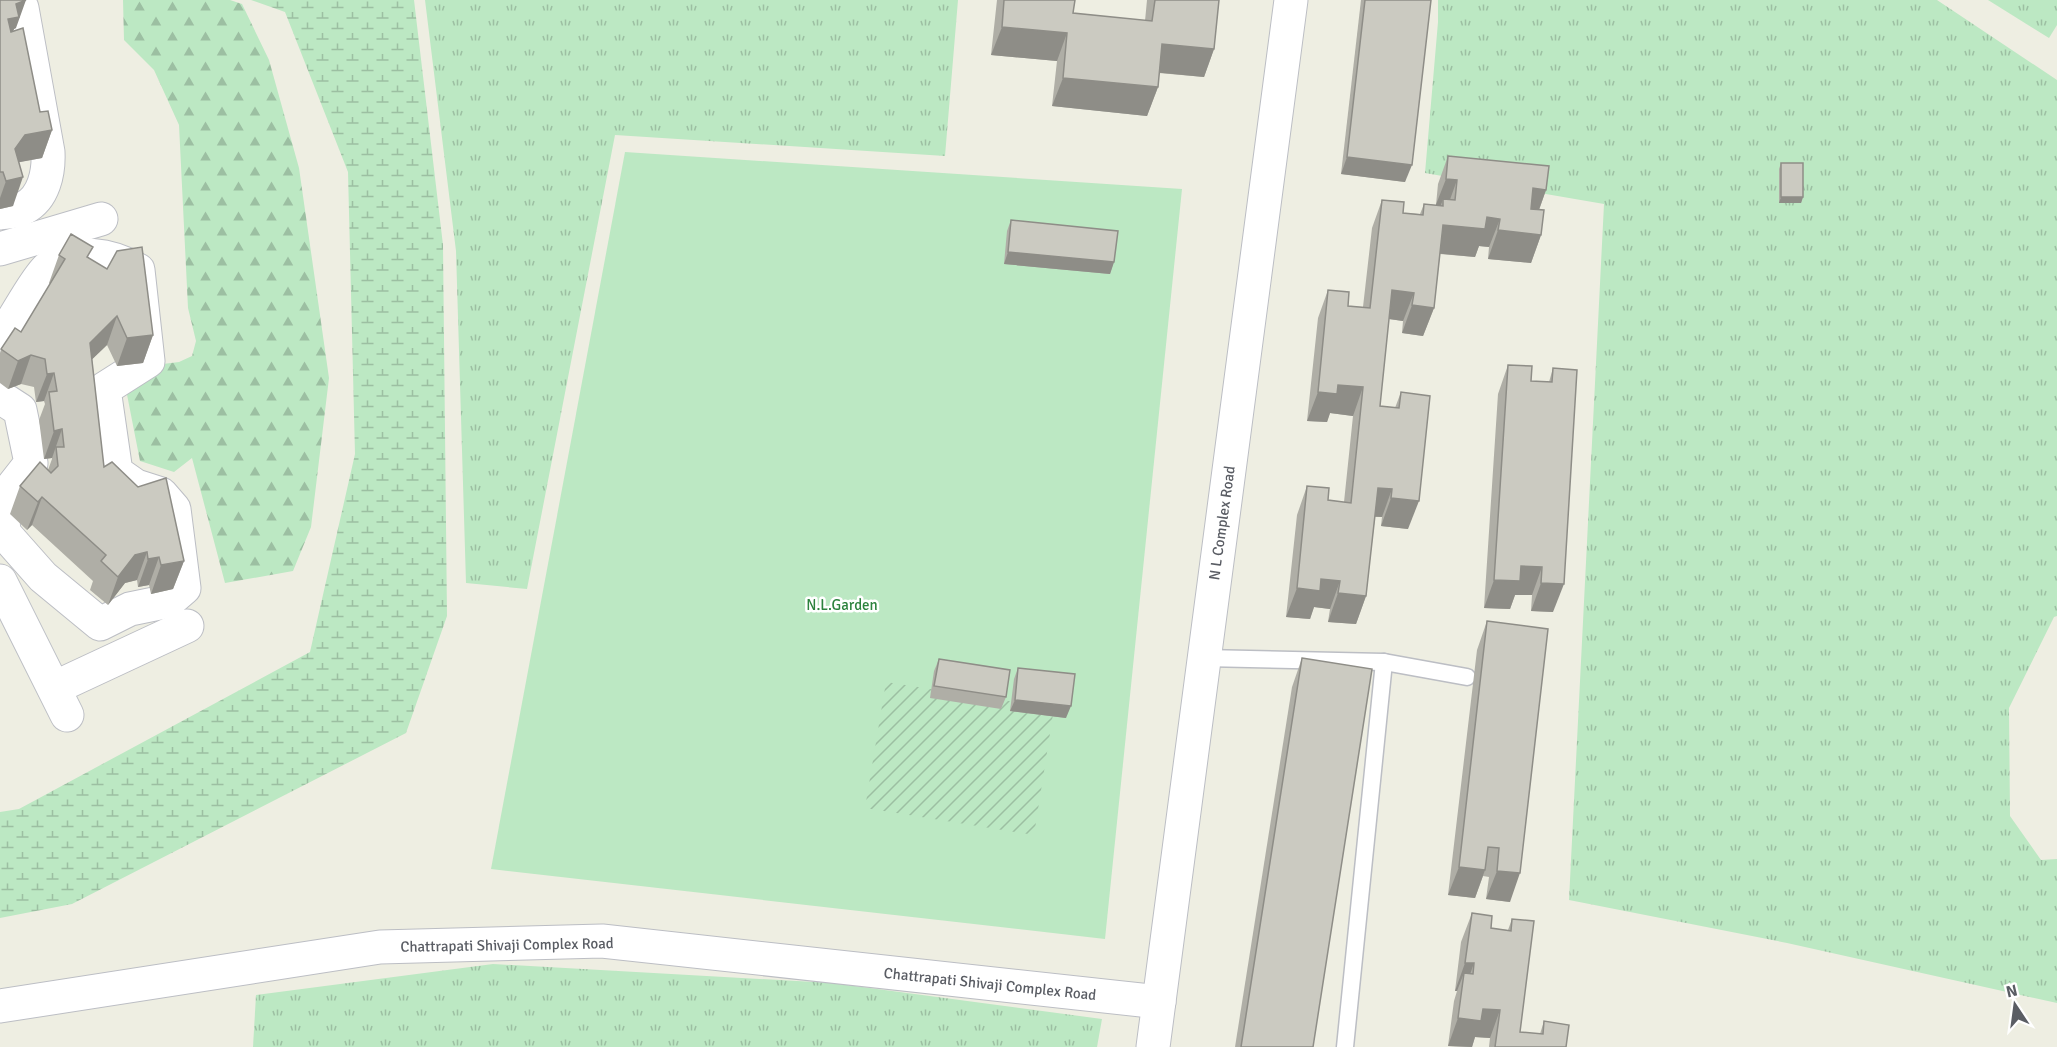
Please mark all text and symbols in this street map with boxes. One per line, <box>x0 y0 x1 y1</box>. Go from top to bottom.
street label: N L Complex Road <box>1205 465 1239 581</box>
park label: N.L.Garden <box>806 596 878 614</box>
street label: Chattrapati Shivaji Complex Road <box>400 934 614 956</box>
street label: Chattrapati Shivaji Complex Road <box>883 964 1097 1004</box>
north arrow <box>1985 975 2045 1035</box>
text: N <box>2004 980 2020 1002</box>

